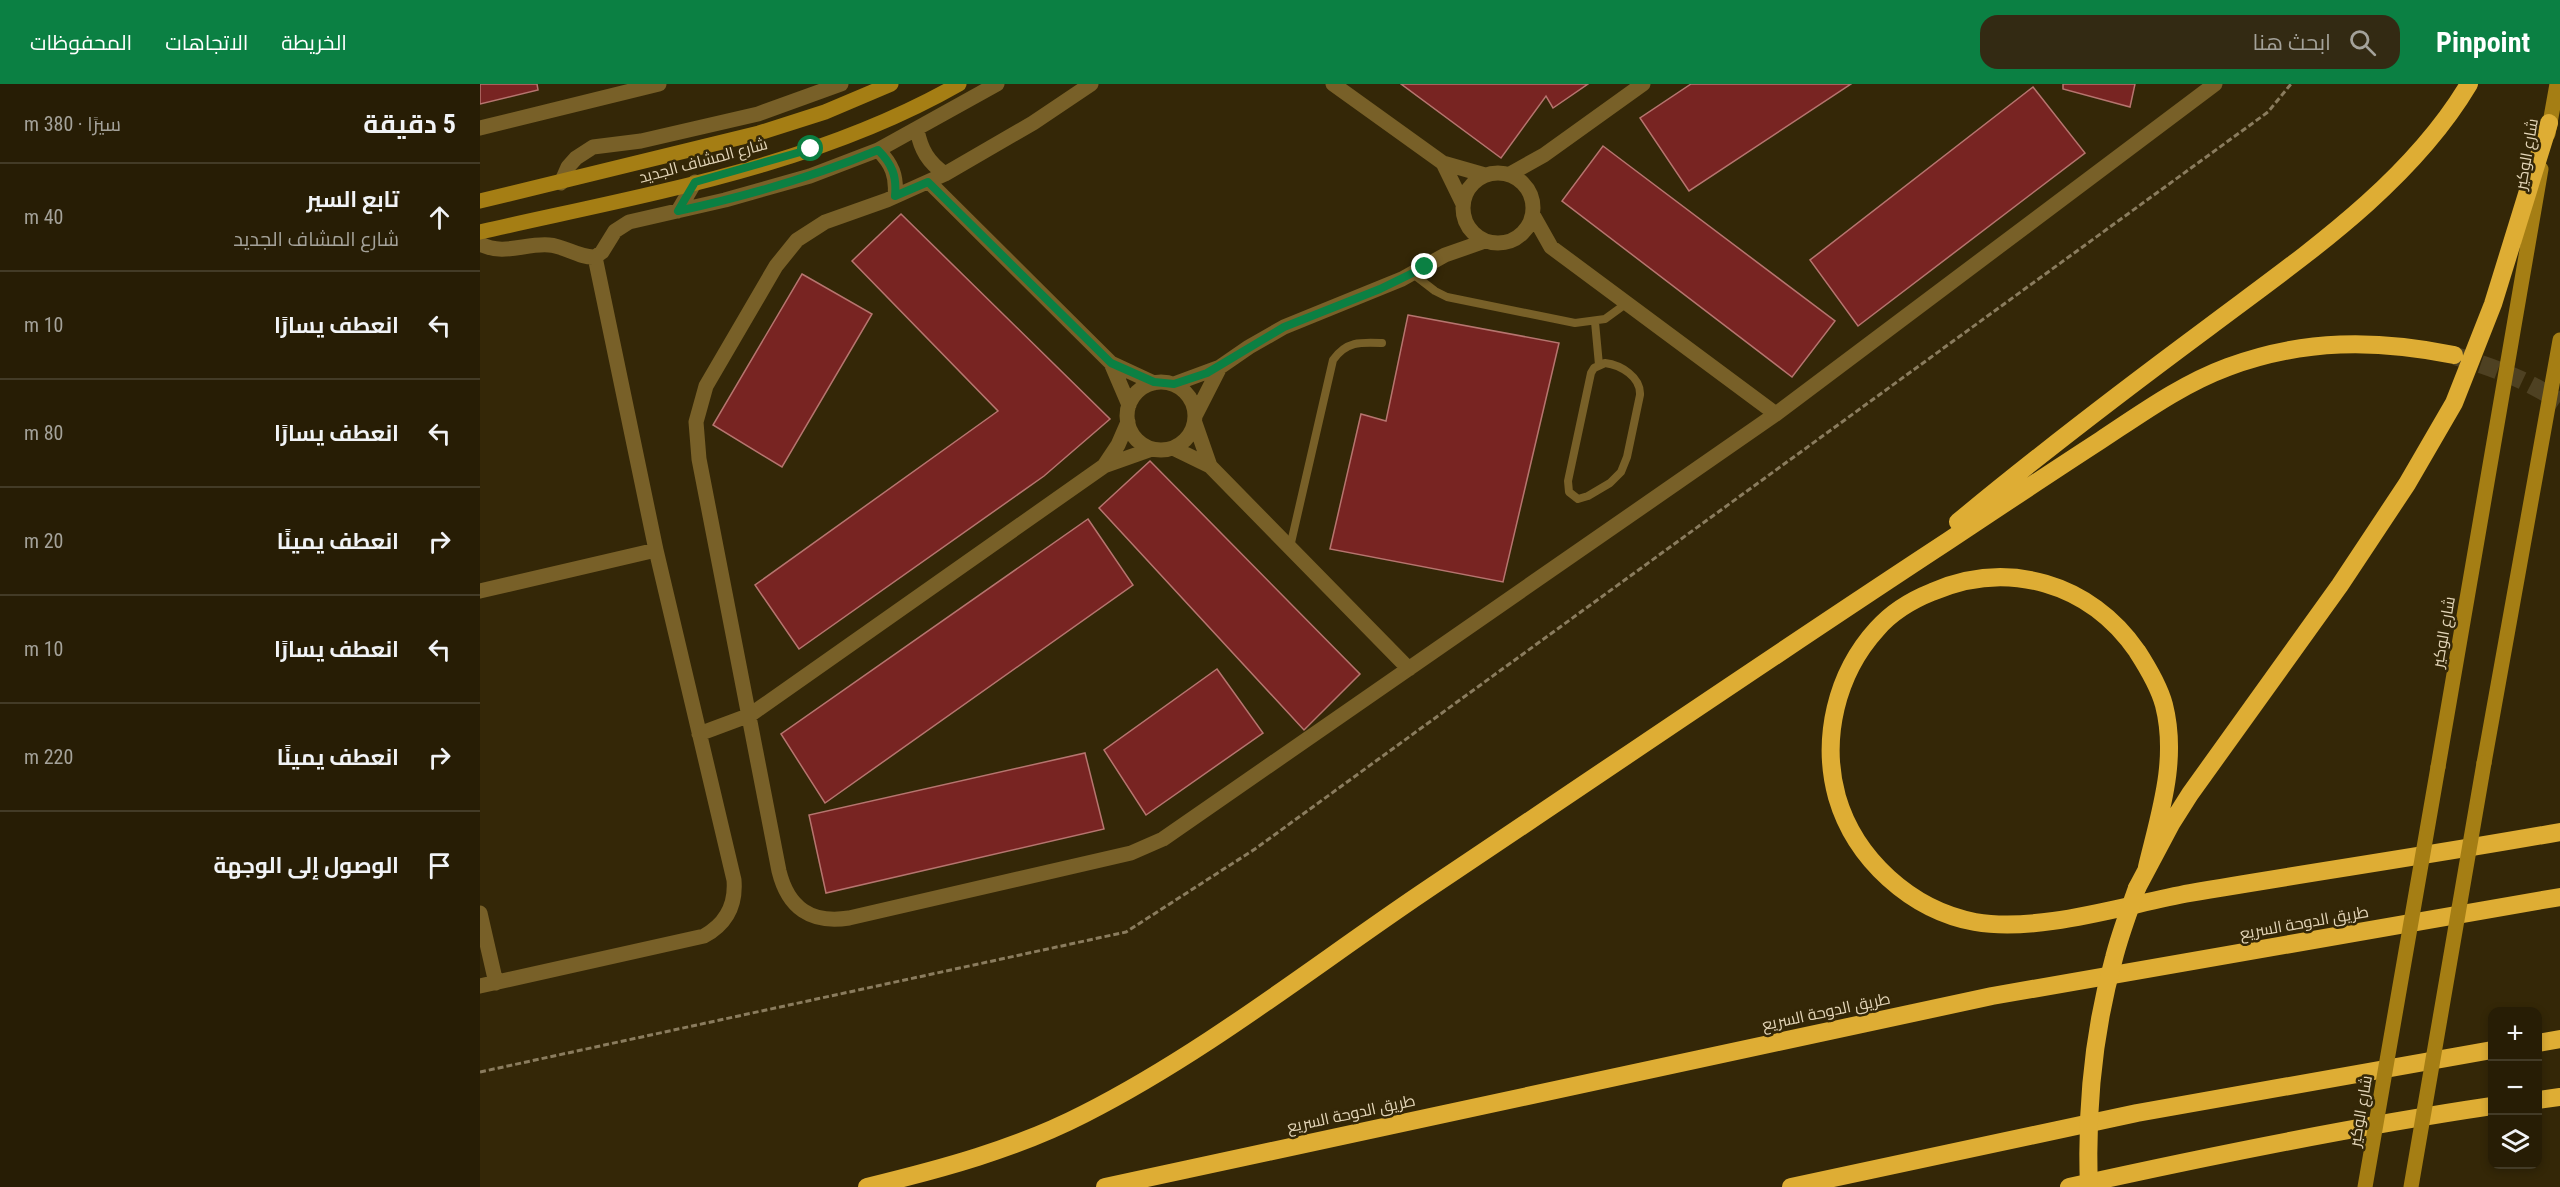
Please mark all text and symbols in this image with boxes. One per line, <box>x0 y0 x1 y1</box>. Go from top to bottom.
search box <box>1980 15 2400 69</box>
icon: search <box>2346 26 2379 59</box>
text: Pinpoint <box>2436 26 2530 59</box>
text: ابحث هنا <box>2252 30 2331 55</box>
text: المحفوظات <box>30 31 132 55</box>
text: الاتجاهات <box>165 31 248 55</box>
text: الخريطة <box>281 31 347 55</box>
text: 5 دقيقة <box>363 109 456 139</box>
text: سيرًا · 380 m <box>24 112 121 136</box>
street label: شارع الوكير <box>2511 117 2544 193</box>
street label: شارع المشاف الجديد <box>637 134 770 189</box>
route start <box>797 135 823 161</box>
text: تابع السير <box>306 187 399 212</box>
icon: ahead <box>423 201 456 234</box>
text: 40 m <box>24 205 63 229</box>
text: شارع المشاف الجديد <box>233 227 399 251</box>
route end <box>1411 253 1437 279</box>
icon: left <box>423 309 456 342</box>
text: 10 m <box>24 313 63 337</box>
text: انعطف يسارًا <box>274 313 399 338</box>
icon: left <box>423 417 456 450</box>
text: 80 m <box>24 421 63 445</box>
text: انعطف يسارًا <box>274 421 399 446</box>
icon: right <box>423 525 456 558</box>
text: 20 m <box>24 529 63 553</box>
text: انعطف يمينًا <box>277 529 399 554</box>
street label: شارع الوكير <box>2428 595 2461 671</box>
icon: left <box>423 633 456 666</box>
text: 10 m <box>24 637 63 661</box>
text: انعطف يسارًا <box>274 637 399 662</box>
icon: right <box>423 741 456 774</box>
text: 220 m <box>24 745 73 769</box>
text: انعطف يمينًا <box>277 745 399 770</box>
icon: arrive <box>423 849 456 882</box>
text: الوصول إلى الوجهة <box>214 853 399 878</box>
street label: طريق الدوحة السريع <box>2238 902 2370 945</box>
street label: طريق الدوحة السريع <box>1760 989 1892 1036</box>
map controls <box>2488 1007 2542 1169</box>
button: + <box>2488 1007 2542 1061</box>
button: − <box>2488 1061 2542 1115</box>
street label: شارع الوكير <box>2345 1074 2378 1150</box>
street label: طريق الدوحة السريع <box>1285 1091 1417 1138</box>
button: layers <box>2488 1115 2542 1169</box>

